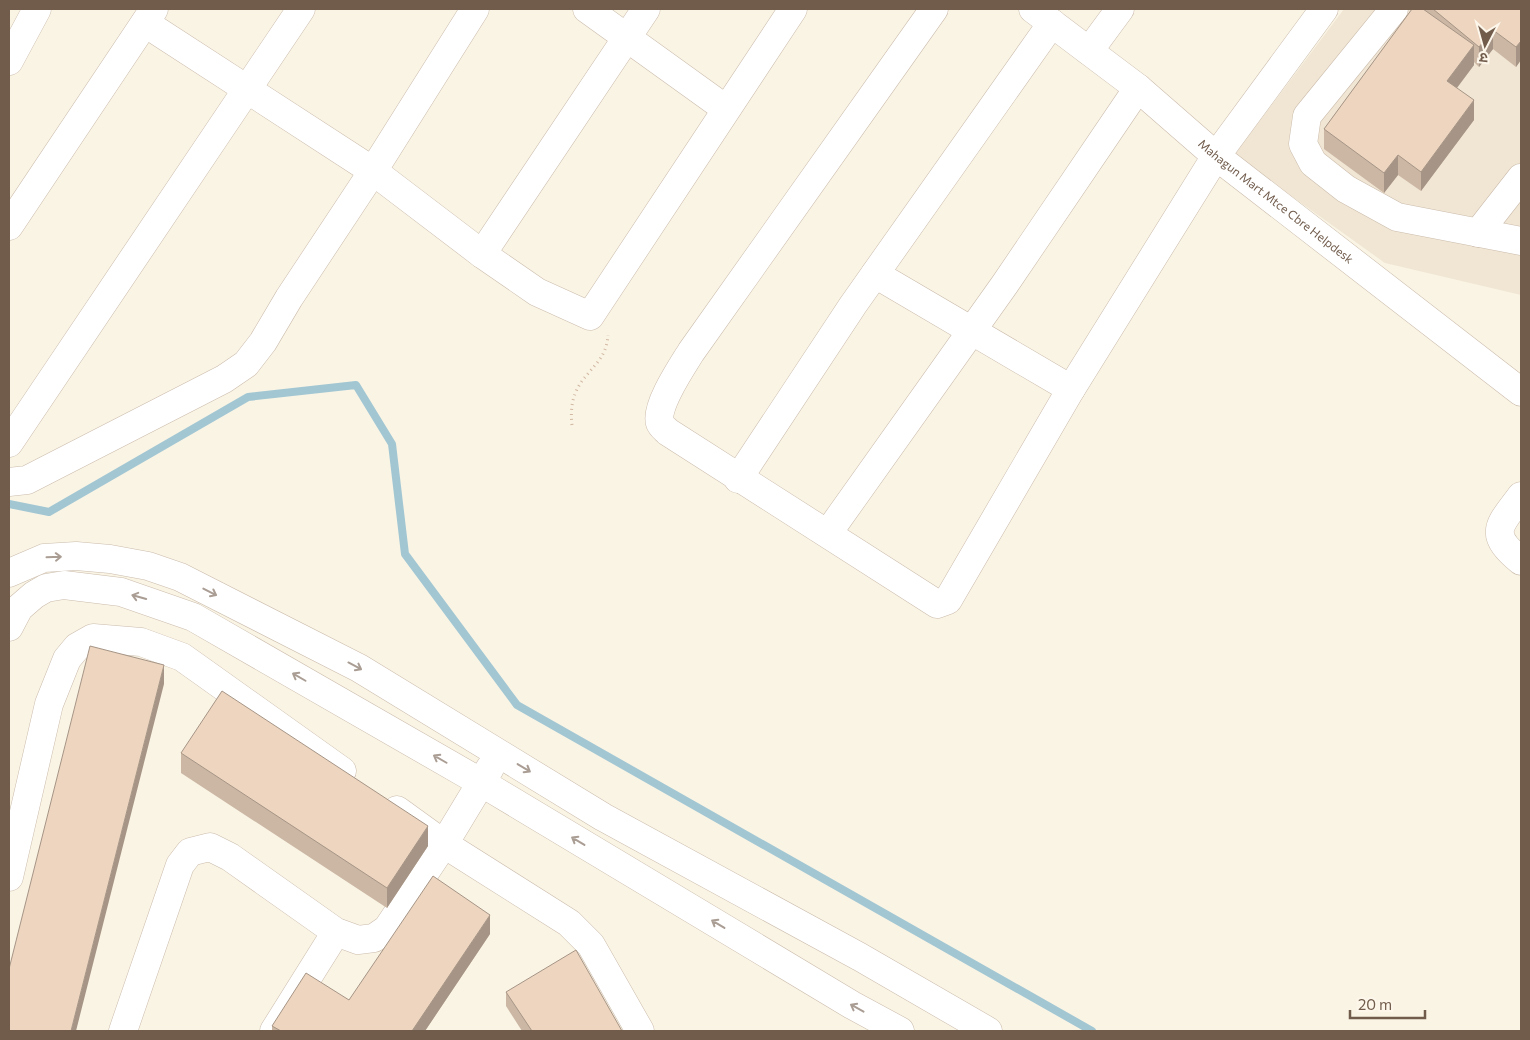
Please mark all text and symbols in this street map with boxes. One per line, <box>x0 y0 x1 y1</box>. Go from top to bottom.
north arrow <box>1460 20 1510 70</box>
text: उ <box>1478 49 1489 67</box>
street label: Mahagun Mart Mtce Cbre Helpdesk <box>1196 136 1357 266</box>
one-way arrow <box>46 552 62 562</box>
one-way arrow <box>202 588 217 597</box>
one-way arrow <box>131 591 147 601</box>
one-way arrow <box>347 662 362 671</box>
one-way arrow <box>292 672 306 682</box>
one-way arrow <box>433 753 447 763</box>
one-way arrow <box>516 764 530 774</box>
one-way arrow <box>571 836 586 846</box>
one-way arrow <box>711 919 725 929</box>
scale bar <box>1350 988 1425 1020</box>
text: 20 m <box>1358 995 1392 1013</box>
one-way arrow <box>851 1002 865 1012</box>

